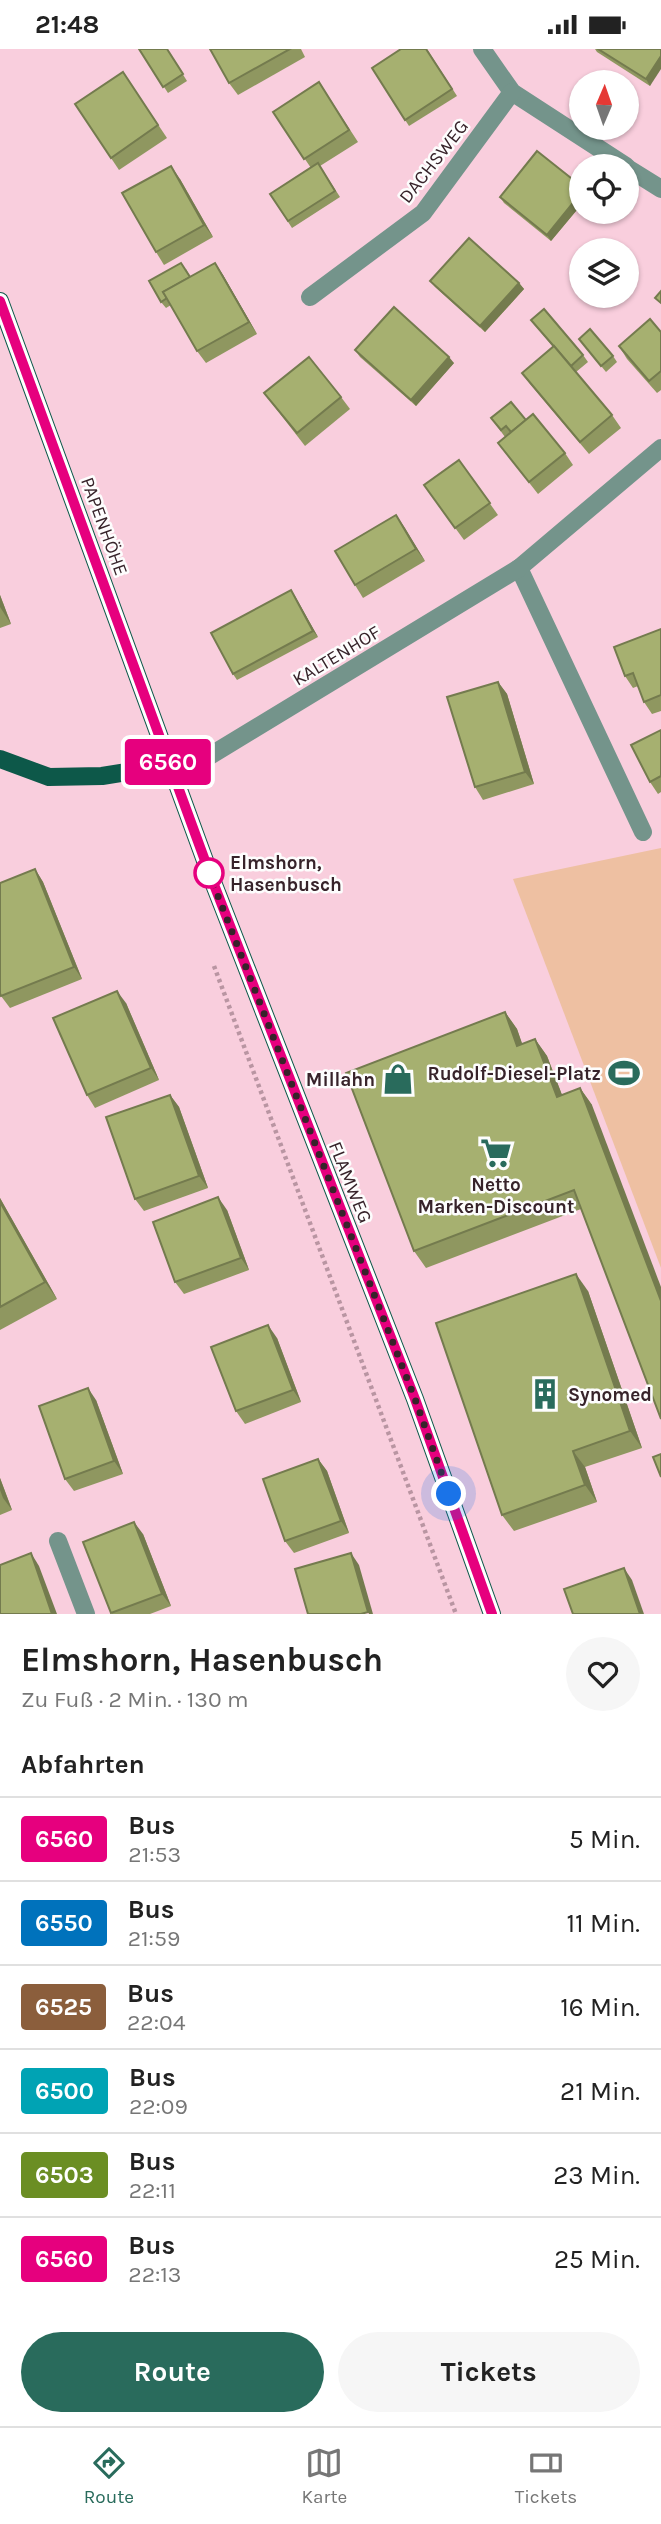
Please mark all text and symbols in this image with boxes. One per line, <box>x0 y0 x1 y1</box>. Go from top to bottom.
text: 21:48 <box>35 9 99 40</box>
north arrow <box>569 70 639 140</box>
map controls <box>569 70 639 308</box>
street label: DACHSWEG <box>395 116 473 207</box>
button: locate <box>569 154 639 224</box>
button: layers <box>569 238 639 308</box>
street label: PAPENHÖHE <box>76 474 132 579</box>
street label: KALTENHOF <box>289 621 384 691</box>
line badge: 6560 <box>119 739 217 785</box>
text: 6560 <box>139 748 197 776</box>
place label: Elmshorn, Hasenbusch <box>230 852 342 896</box>
marker: Elmshorn, Hasenbusch <box>194 858 224 888</box>
sports icon: Rudolf-Diesel-Platz <box>607 1056 641 1090</box>
shop icon: Millahn <box>381 1062 415 1096</box>
place label: Rudolf-Diesel-Platz <box>427 1063 601 1085</box>
place label: Millahn <box>306 1069 375 1091</box>
supermarket icon: Netto Marken-Discount <box>479 1136 513 1170</box>
street label: FLAMWEG <box>324 1139 376 1226</box>
place label: Netto Marken-Discount <box>418 1174 574 1218</box>
building icon: Synomed <box>528 1377 562 1411</box>
place label: Synomed <box>568 1384 652 1406</box>
your location <box>431 1476 466 1511</box>
button: heart <box>566 1637 640 1711</box>
text: Elmshorn, Hasenbusch <box>21 1641 383 1679</box>
text: Zu Fuß · 2 Min. · 130 m <box>21 1686 249 1713</box>
text: Abfahrten <box>21 1749 145 1780</box>
text: Bus <box>128 1810 175 1841</box>
text: 5 Min. <box>569 1824 640 1855</box>
text: 6560 <box>35 1825 93 1853</box>
text: 21:53 <box>128 1841 181 1868</box>
text: Bus <box>128 1894 175 1925</box>
text: 11 Min. <box>567 1908 640 1939</box>
text: 6550 <box>35 1909 93 1937</box>
text: 21:59 <box>128 1925 180 1952</box>
text: Bus <box>127 1978 174 2009</box>
text: 16 Min. <box>560 1992 640 2023</box>
text: 6525 <box>35 1993 92 2021</box>
text: 22:04 <box>127 2009 186 2036</box>
text: Bus <box>129 2062 176 2093</box>
text: 21 Min. <box>560 2076 640 2107</box>
text: 6500 <box>35 2077 94 2105</box>
text: 22:09 <box>129 2093 188 2120</box>
text: Bus <box>129 2146 176 2177</box>
text: 23 Min. <box>553 2160 640 2191</box>
text: 6503 <box>35 2161 94 2189</box>
text: 22:11 <box>129 2177 176 2204</box>
text: Bus <box>128 2230 175 2261</box>
text: 25 Min. <box>554 2244 640 2275</box>
text: 6560 <box>35 2245 93 2273</box>
text: 22:13 <box>128 2261 181 2288</box>
button: Route <box>21 2332 324 2412</box>
button: Tickets <box>338 2332 640 2412</box>
tab: Route <box>84 2444 134 2508</box>
tab: Karte <box>302 2444 347 2508</box>
tab: Tickets <box>515 2444 577 2508</box>

